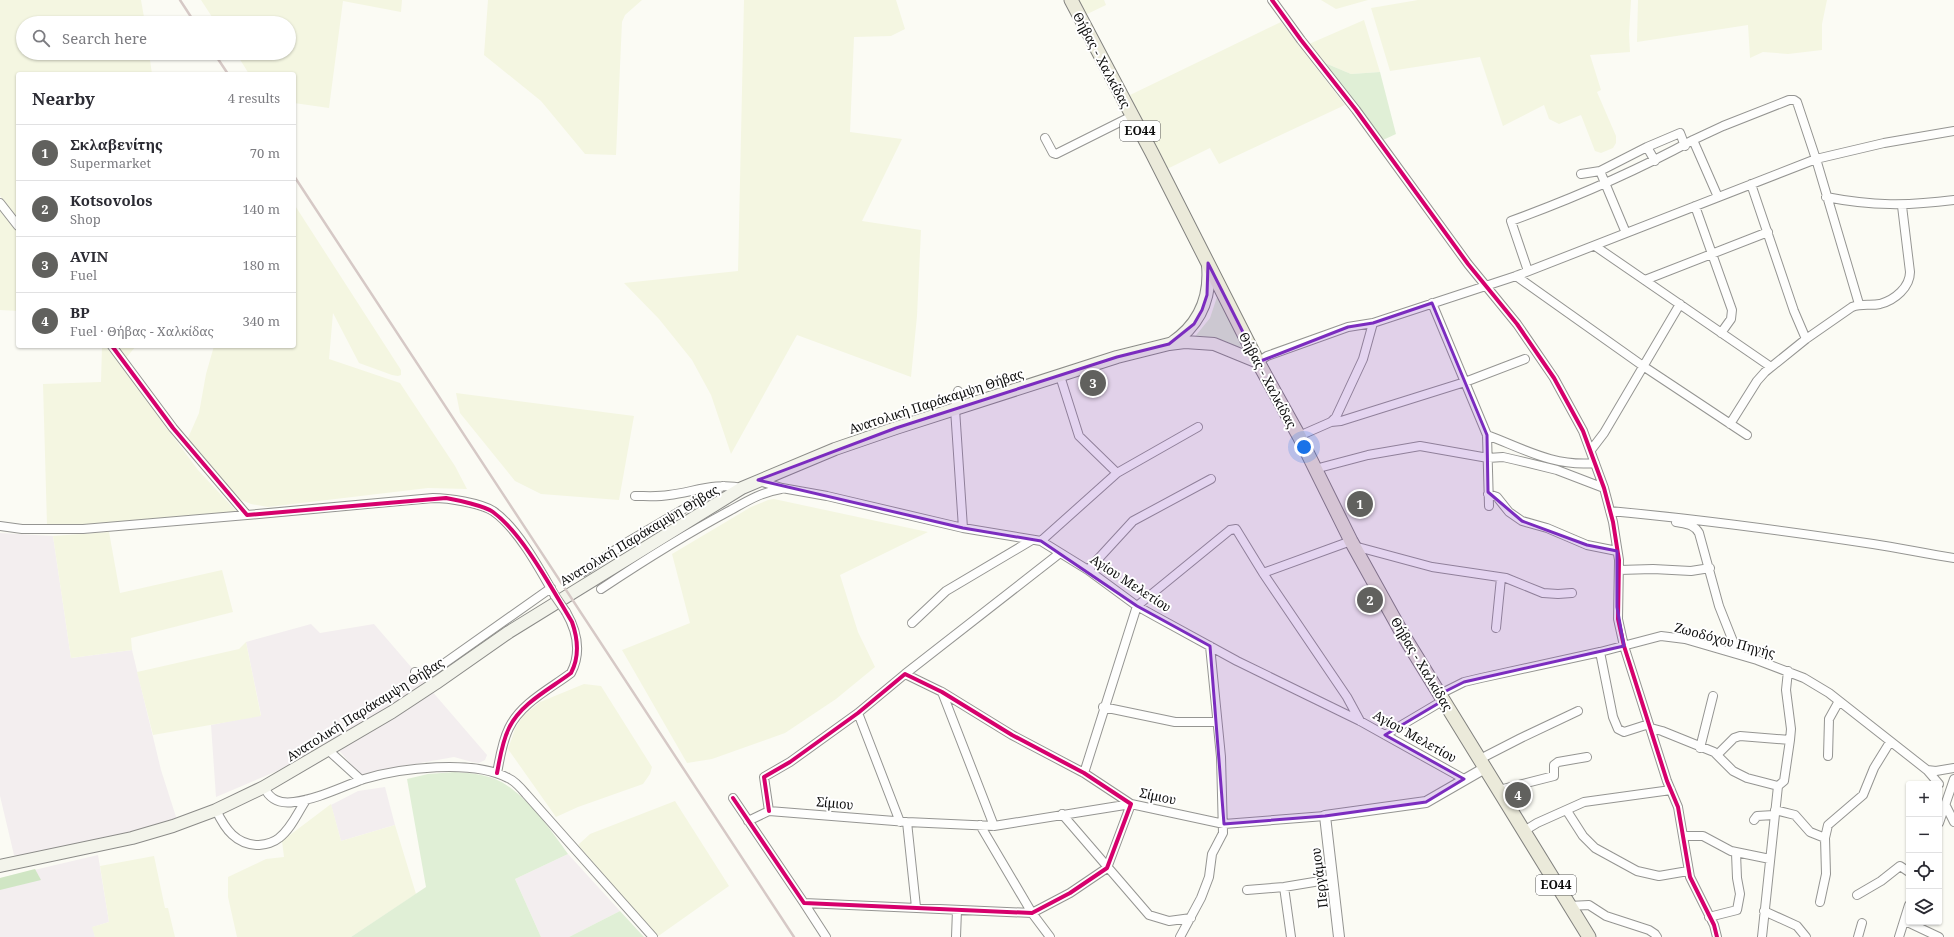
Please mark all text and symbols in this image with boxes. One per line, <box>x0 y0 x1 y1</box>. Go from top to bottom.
street label: Θήβας - Χαλκίδας <box>1069 9 1135 111</box>
search box <box>16 16 296 60</box>
icon: search <box>30 27 52 49</box>
text: Search here <box>62 28 147 48</box>
text: Nearby <box>32 87 95 110</box>
text: 4 results <box>228 89 280 107</box>
road number: ΕΟ44 <box>1120 121 1160 141</box>
text: Σκλαβενίτης <box>70 134 163 154</box>
text: 1 <box>41 144 49 162</box>
text: 70 m <box>250 144 280 162</box>
text: Supermarket <box>70 154 151 172</box>
text: Kotsovolos <box>70 190 152 210</box>
text: 2 <box>41 200 49 218</box>
text: 140 m <box>243 200 280 218</box>
text: Shop <box>70 210 101 228</box>
text: AVIN <box>70 246 108 266</box>
text: 3 <box>41 256 49 274</box>
text: 180 m <box>243 256 280 274</box>
text: Fuel <box>70 266 97 284</box>
text: BP <box>70 302 90 322</box>
text: 4 <box>41 312 49 330</box>
text: 340 m <box>243 312 280 330</box>
text: Fuel · Θήβας - Χαλκίδας <box>70 322 214 340</box>
street label: Θήβας - Χαλκίδας <box>1235 329 1301 431</box>
street label: Ανατολική Παράκαμψη Θήβας <box>846 364 1026 438</box>
pin: 3 <box>1080 368 1106 398</box>
your location <box>1294 437 1314 457</box>
street label: Ανατολική Παράκαμψη Θήβας <box>556 480 722 590</box>
pin: 1 <box>1347 489 1373 519</box>
street label: Αγίου Μελετίου <box>1087 550 1175 616</box>
pin: 2 <box>1357 585 1383 615</box>
street label: Θήβας - Χαλκίδας <box>1387 614 1457 714</box>
street label: Ζωοδόχου Πηγής <box>1673 618 1777 662</box>
street label: Ανατολική Παράκαμψη Θήβας <box>283 653 447 765</box>
street label: Αγίου Μελετίου <box>1370 706 1460 766</box>
pin: 4 <box>1505 780 1531 810</box>
map controls <box>1906 781 1942 925</box>
button: + <box>1906 781 1942 817</box>
street label: Σίμιου <box>1138 783 1178 809</box>
street label: Σίμιου <box>816 792 854 814</box>
button: − <box>1906 817 1942 853</box>
street label: Περγάμου <box>1306 847 1332 909</box>
button: locate <box>1906 853 1942 889</box>
road number: ΕΟ44 <box>1536 875 1576 895</box>
button: layers <box>1906 889 1942 925</box>

